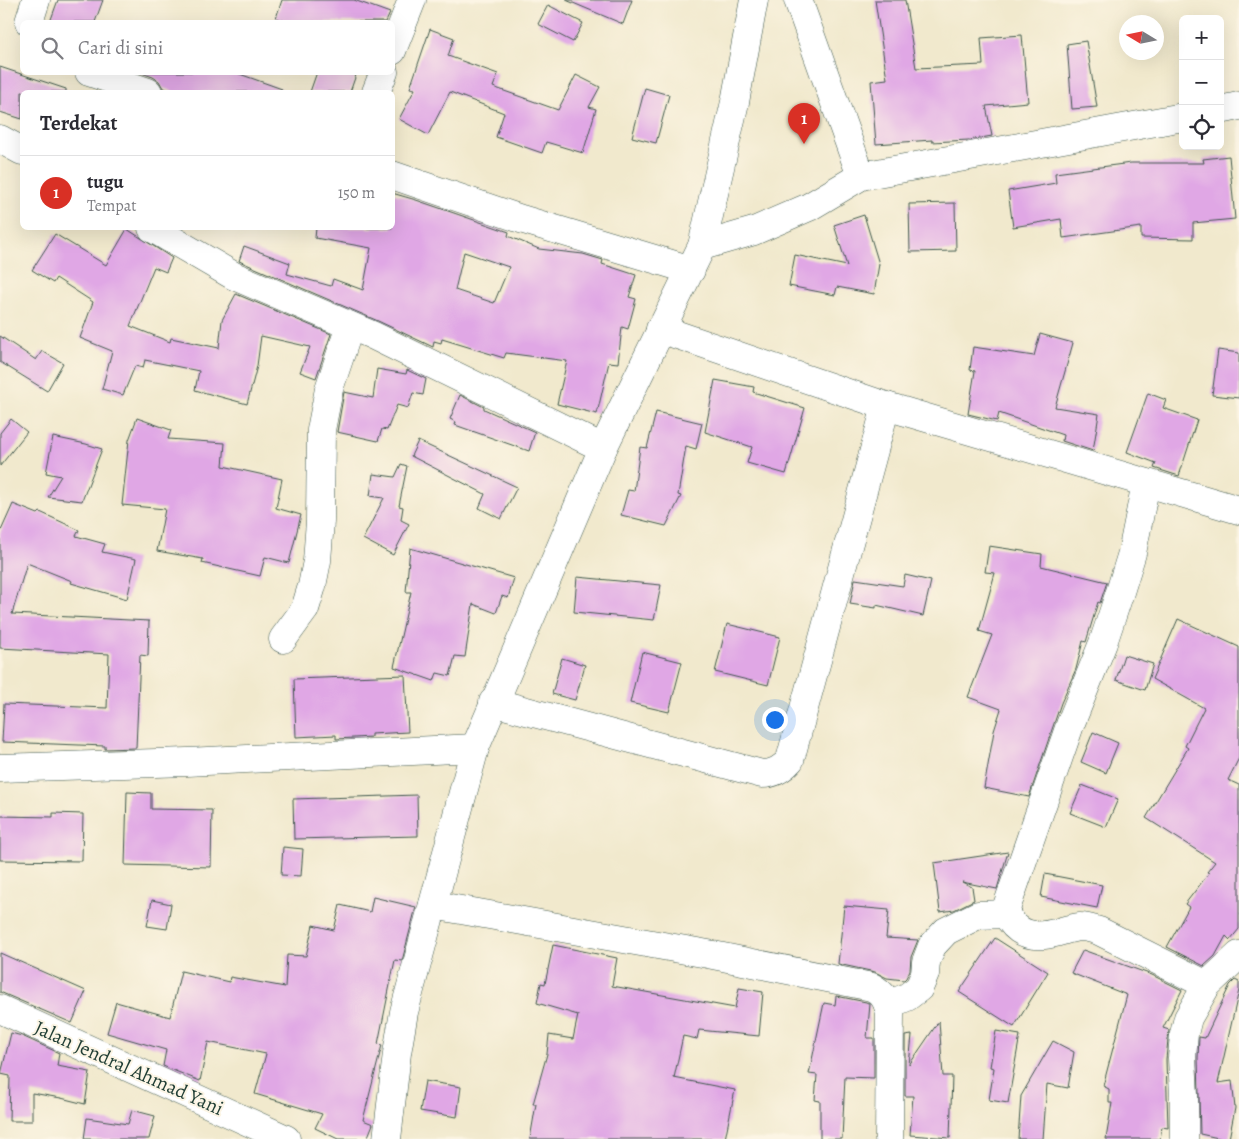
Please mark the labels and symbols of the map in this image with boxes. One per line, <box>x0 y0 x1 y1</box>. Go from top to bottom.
north arrow <box>1119 15 1164 60</box>
pin: 1 <box>788 103 820 144</box>
your location <box>762 707 788 733</box>
street label: Jalan Jendral Ahmad Yani <box>30 1014 228 1122</box>

